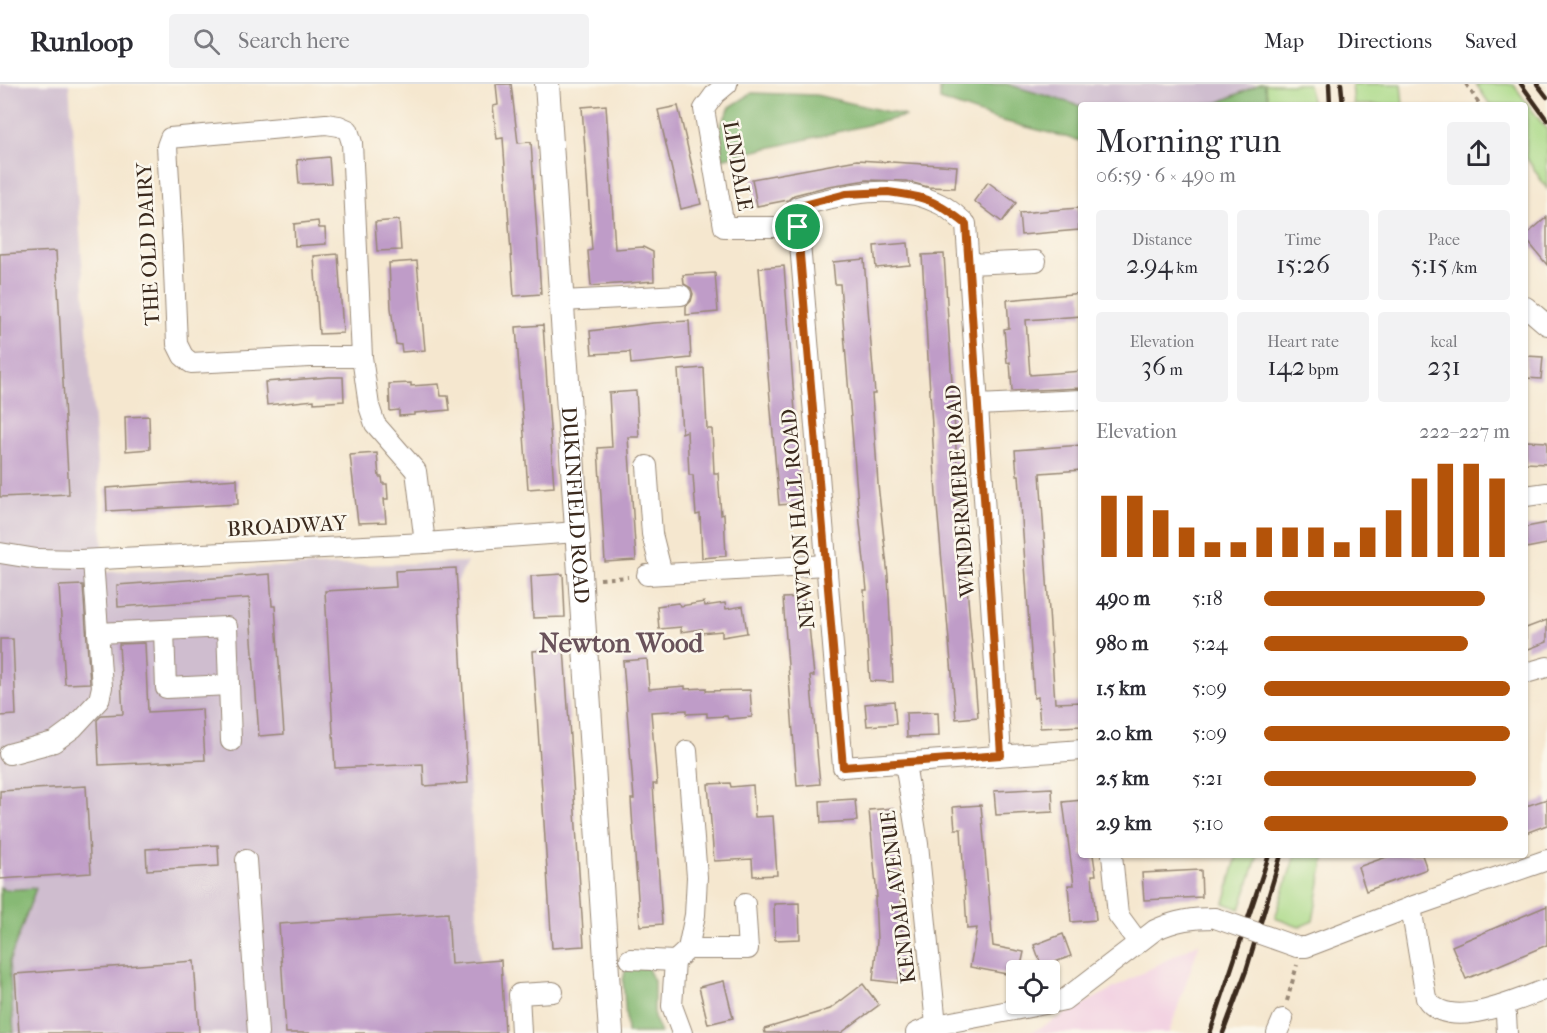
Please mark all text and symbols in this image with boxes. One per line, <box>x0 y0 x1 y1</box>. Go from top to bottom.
search box <box>169 14 589 68</box>
text: Runloop <box>30 25 133 58</box>
icon: search <box>190 25 223 58</box>
text: Search here <box>238 28 350 54</box>
text: Map <box>1264 29 1304 53</box>
text: Directions <box>1337 29 1432 53</box>
text: Saved <box>1465 29 1517 53</box>
street label: LINDALE <box>718 119 758 213</box>
text: Morning run <box>1096 122 1281 161</box>
button: share <box>1447 122 1510 185</box>
street label: THE OLD DAIRY <box>132 161 164 326</box>
text: 06:59 · 6 × 490 m <box>1096 164 1236 187</box>
pin <box>772 201 823 252</box>
icon: arrive <box>781 210 814 243</box>
text: Distance <box>1132 230 1192 249</box>
text: Time <box>1285 230 1321 249</box>
text: Pace <box>1428 230 1460 249</box>
text: 2.94 <box>1126 249 1173 280</box>
text: 15:26 <box>1276 249 1330 280</box>
text: 5:15 <box>1411 249 1449 280</box>
text: km <box>1173 258 1198 277</box>
text: /km <box>1449 258 1477 277</box>
text: Elevation <box>1130 332 1194 351</box>
text: Heart rate <box>1267 332 1339 351</box>
text: kcal <box>1431 332 1457 351</box>
text: 36 <box>1141 351 1166 382</box>
text: 142 <box>1267 351 1305 382</box>
text: 231 <box>1427 351 1461 382</box>
text: m <box>1166 360 1183 379</box>
text: bpm <box>1305 360 1339 379</box>
street label: WINDERMERE ROAD <box>941 384 979 599</box>
street label: DUKINFIELD ROAD <box>557 406 594 604</box>
street label: NEWTON HALL ROAD <box>776 408 820 630</box>
text: Elevation <box>1096 420 1177 443</box>
text: 222–227 m <box>1419 420 1510 443</box>
street label: BROADWAY <box>226 511 348 541</box>
text: 490 m <box>1096 587 1150 610</box>
text: 5:18 <box>1192 587 1223 610</box>
district label: Newton Wood <box>539 627 705 659</box>
text: 980 m <box>1096 632 1149 655</box>
text: 5:24 <box>1192 632 1228 655</box>
text: 1.5 km <box>1096 677 1146 700</box>
text: 5:09 <box>1192 677 1227 700</box>
text: 2.0 km <box>1096 722 1152 745</box>
text: 5:09 <box>1192 722 1227 745</box>
text: 2.5 km <box>1096 767 1149 790</box>
text: 5:21 <box>1192 767 1223 790</box>
street label: KENDAL AVENUE <box>875 809 921 985</box>
text: 2.9 km <box>1096 812 1152 835</box>
text: 5:10 <box>1192 812 1224 835</box>
map controls <box>1006 960 1060 1014</box>
button: locate <box>1006 960 1060 1014</box>

